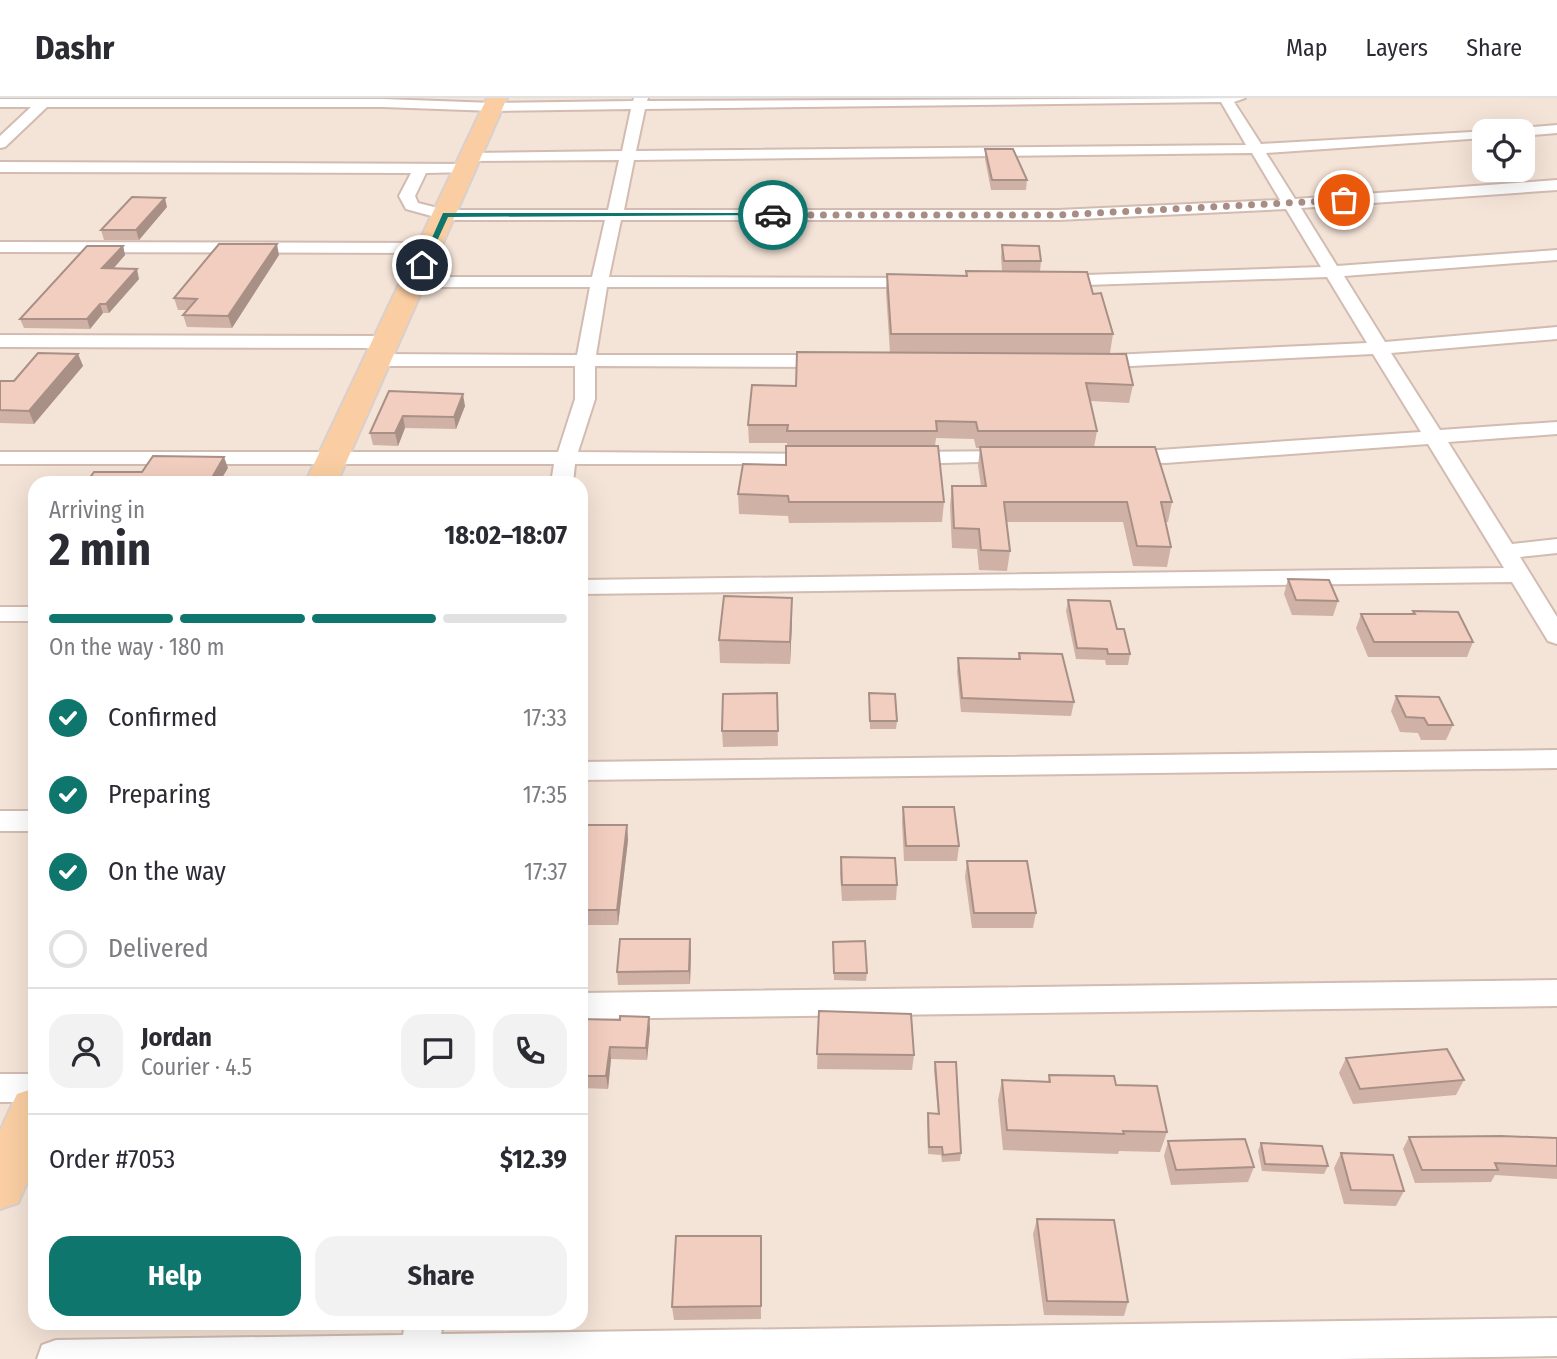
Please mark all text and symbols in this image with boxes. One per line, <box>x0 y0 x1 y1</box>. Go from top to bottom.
text: Dashr <box>35 28 114 68</box>
text: Map <box>1286 34 1328 62</box>
text: Layers <box>1366 34 1428 62</box>
text: Share <box>1466 34 1522 62</box>
map controls <box>1472 119 1535 182</box>
button: locate <box>1472 119 1535 182</box>
pin <box>1314 170 1374 230</box>
courier <box>738 180 808 250</box>
icon: bag <box>1325 181 1363 219</box>
icon: car <box>754 196 792 234</box>
pin <box>392 235 452 295</box>
icon: home <box>403 246 441 284</box>
text: Arriving in <box>49 496 145 524</box>
text: 18:02–18:07 <box>444 520 567 551</box>
text: 2 min <box>49 522 151 577</box>
text: On the way · 180 m <box>49 633 225 661</box>
icon: check <box>49 699 87 737</box>
text: Confirmed <box>108 702 218 733</box>
text: 17:33 <box>523 704 567 732</box>
icon: check <box>49 776 87 814</box>
text: Preparing <box>108 779 210 810</box>
text: 17:35 <box>523 781 567 809</box>
icon: check <box>49 853 87 891</box>
text: On the way <box>108 856 226 887</box>
text: 17:37 <box>524 858 567 886</box>
text: Delivered <box>108 933 209 964</box>
button: person <box>49 1014 123 1088</box>
button: chat <box>401 1014 475 1088</box>
button: phone <box>493 1014 567 1088</box>
text: Jordan <box>141 1022 212 1053</box>
text: Courier · 4.5 <box>141 1053 252 1081</box>
text: Order #7053 <box>49 1144 175 1175</box>
text: $12.39 <box>500 1144 567 1175</box>
button: Help <box>49 1236 301 1316</box>
button: Share <box>315 1236 567 1316</box>

